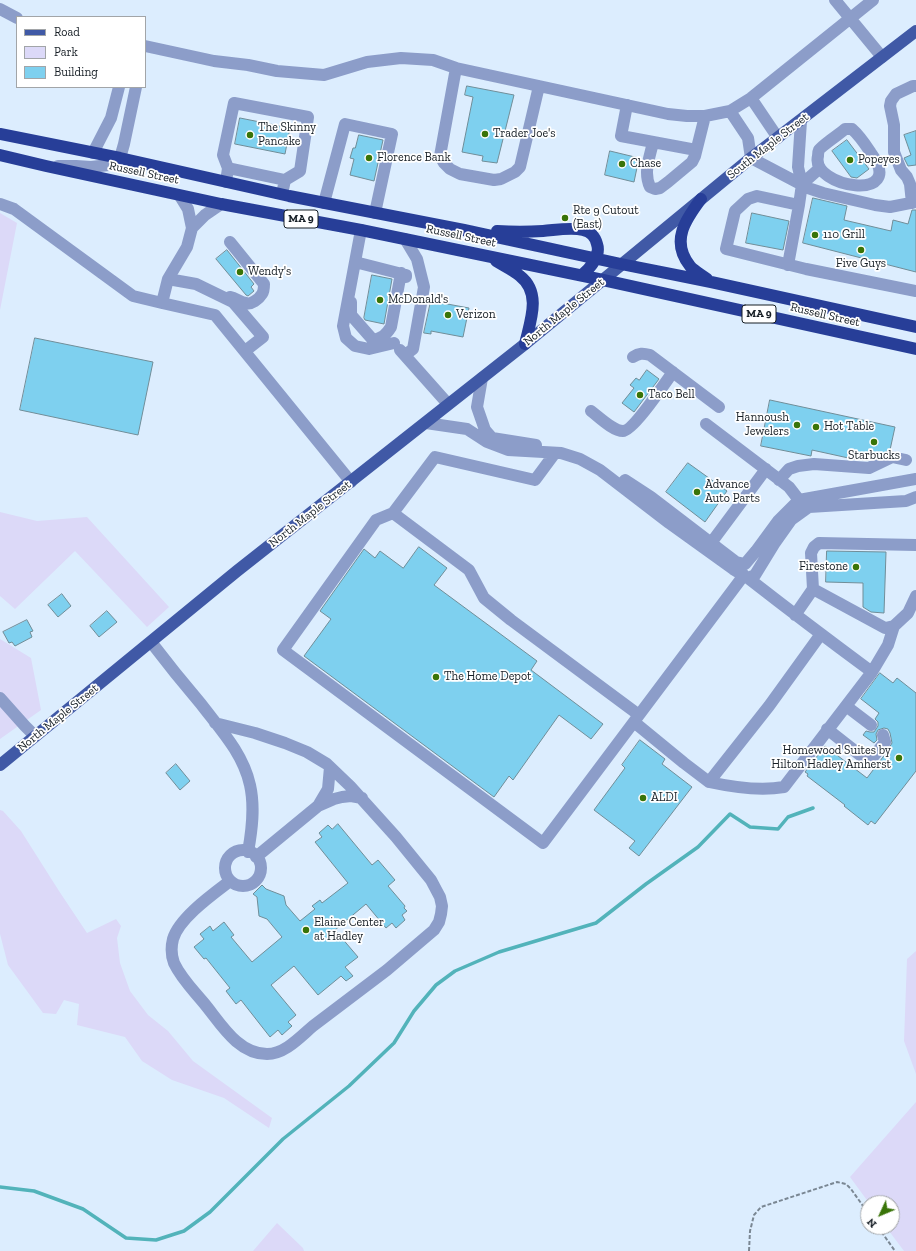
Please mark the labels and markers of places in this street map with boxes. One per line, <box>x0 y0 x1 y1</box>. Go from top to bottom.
place label: The Skinny Pancake <box>258 121 316 149</box>
place label: Trader Joe's <box>493 127 555 141</box>
marker: Trader Joe's <box>480 129 490 139</box>
marker: The Skinny Pancake <box>245 130 255 140</box>
place label: Florence Bank <box>377 151 451 165</box>
marker: Florence Bank <box>364 153 374 163</box>
place label: Popeyes <box>858 153 900 167</box>
marker: Popeyes <box>845 155 855 165</box>
place label: Chase <box>630 157 661 171</box>
marker: Chase <box>617 159 627 169</box>
place label: Rte 9 Cutout (East) <box>573 204 639 232</box>
marker: Rte 9 Cutout (East) <box>560 213 570 223</box>
place label: 110 Grill <box>823 228 865 242</box>
marker: 110 Grill <box>810 230 820 240</box>
marker: Five Guys <box>856 245 866 255</box>
place label: Five Guys <box>836 257 886 271</box>
place label: Wendy's <box>248 265 291 279</box>
marker: Wendy's <box>235 267 245 277</box>
place label: McDonald's <box>388 293 448 307</box>
marker: McDonald's <box>375 295 385 305</box>
place label: Verizon <box>456 308 496 322</box>
marker: Verizon <box>443 310 453 320</box>
place label: Taco Bell <box>648 388 695 402</box>
marker: Taco Bell <box>635 390 645 400</box>
place label: Hannoush Jewelers <box>736 411 789 439</box>
marker: Hannoush Jewelers <box>792 420 802 430</box>
place label: Hot Table <box>824 420 874 434</box>
marker: Hot Table <box>811 422 821 432</box>
marker: Starbucks <box>869 437 879 447</box>
place label: Starbucks <box>848 449 900 463</box>
place label: Advance Auto Parts <box>705 478 760 506</box>
marker: Advance Auto Parts <box>692 487 702 497</box>
place label: Firestone <box>799 560 848 574</box>
marker: Firestone <box>851 562 861 572</box>
place label: The Home Depot <box>444 670 531 684</box>
marker: The Home Depot <box>431 672 441 682</box>
place label: Homewood Suites by Hilton Hadley Amherst <box>771 744 891 772</box>
marker: Homewood Suites by Hilton Hadley Amherst <box>894 753 904 763</box>
place label: ALDI <box>651 791 677 805</box>
marker: ALDI <box>638 793 648 803</box>
place label: Elaine Center at Hadley <box>314 916 384 944</box>
marker: Elaine Center at Hadley <box>301 925 311 935</box>

